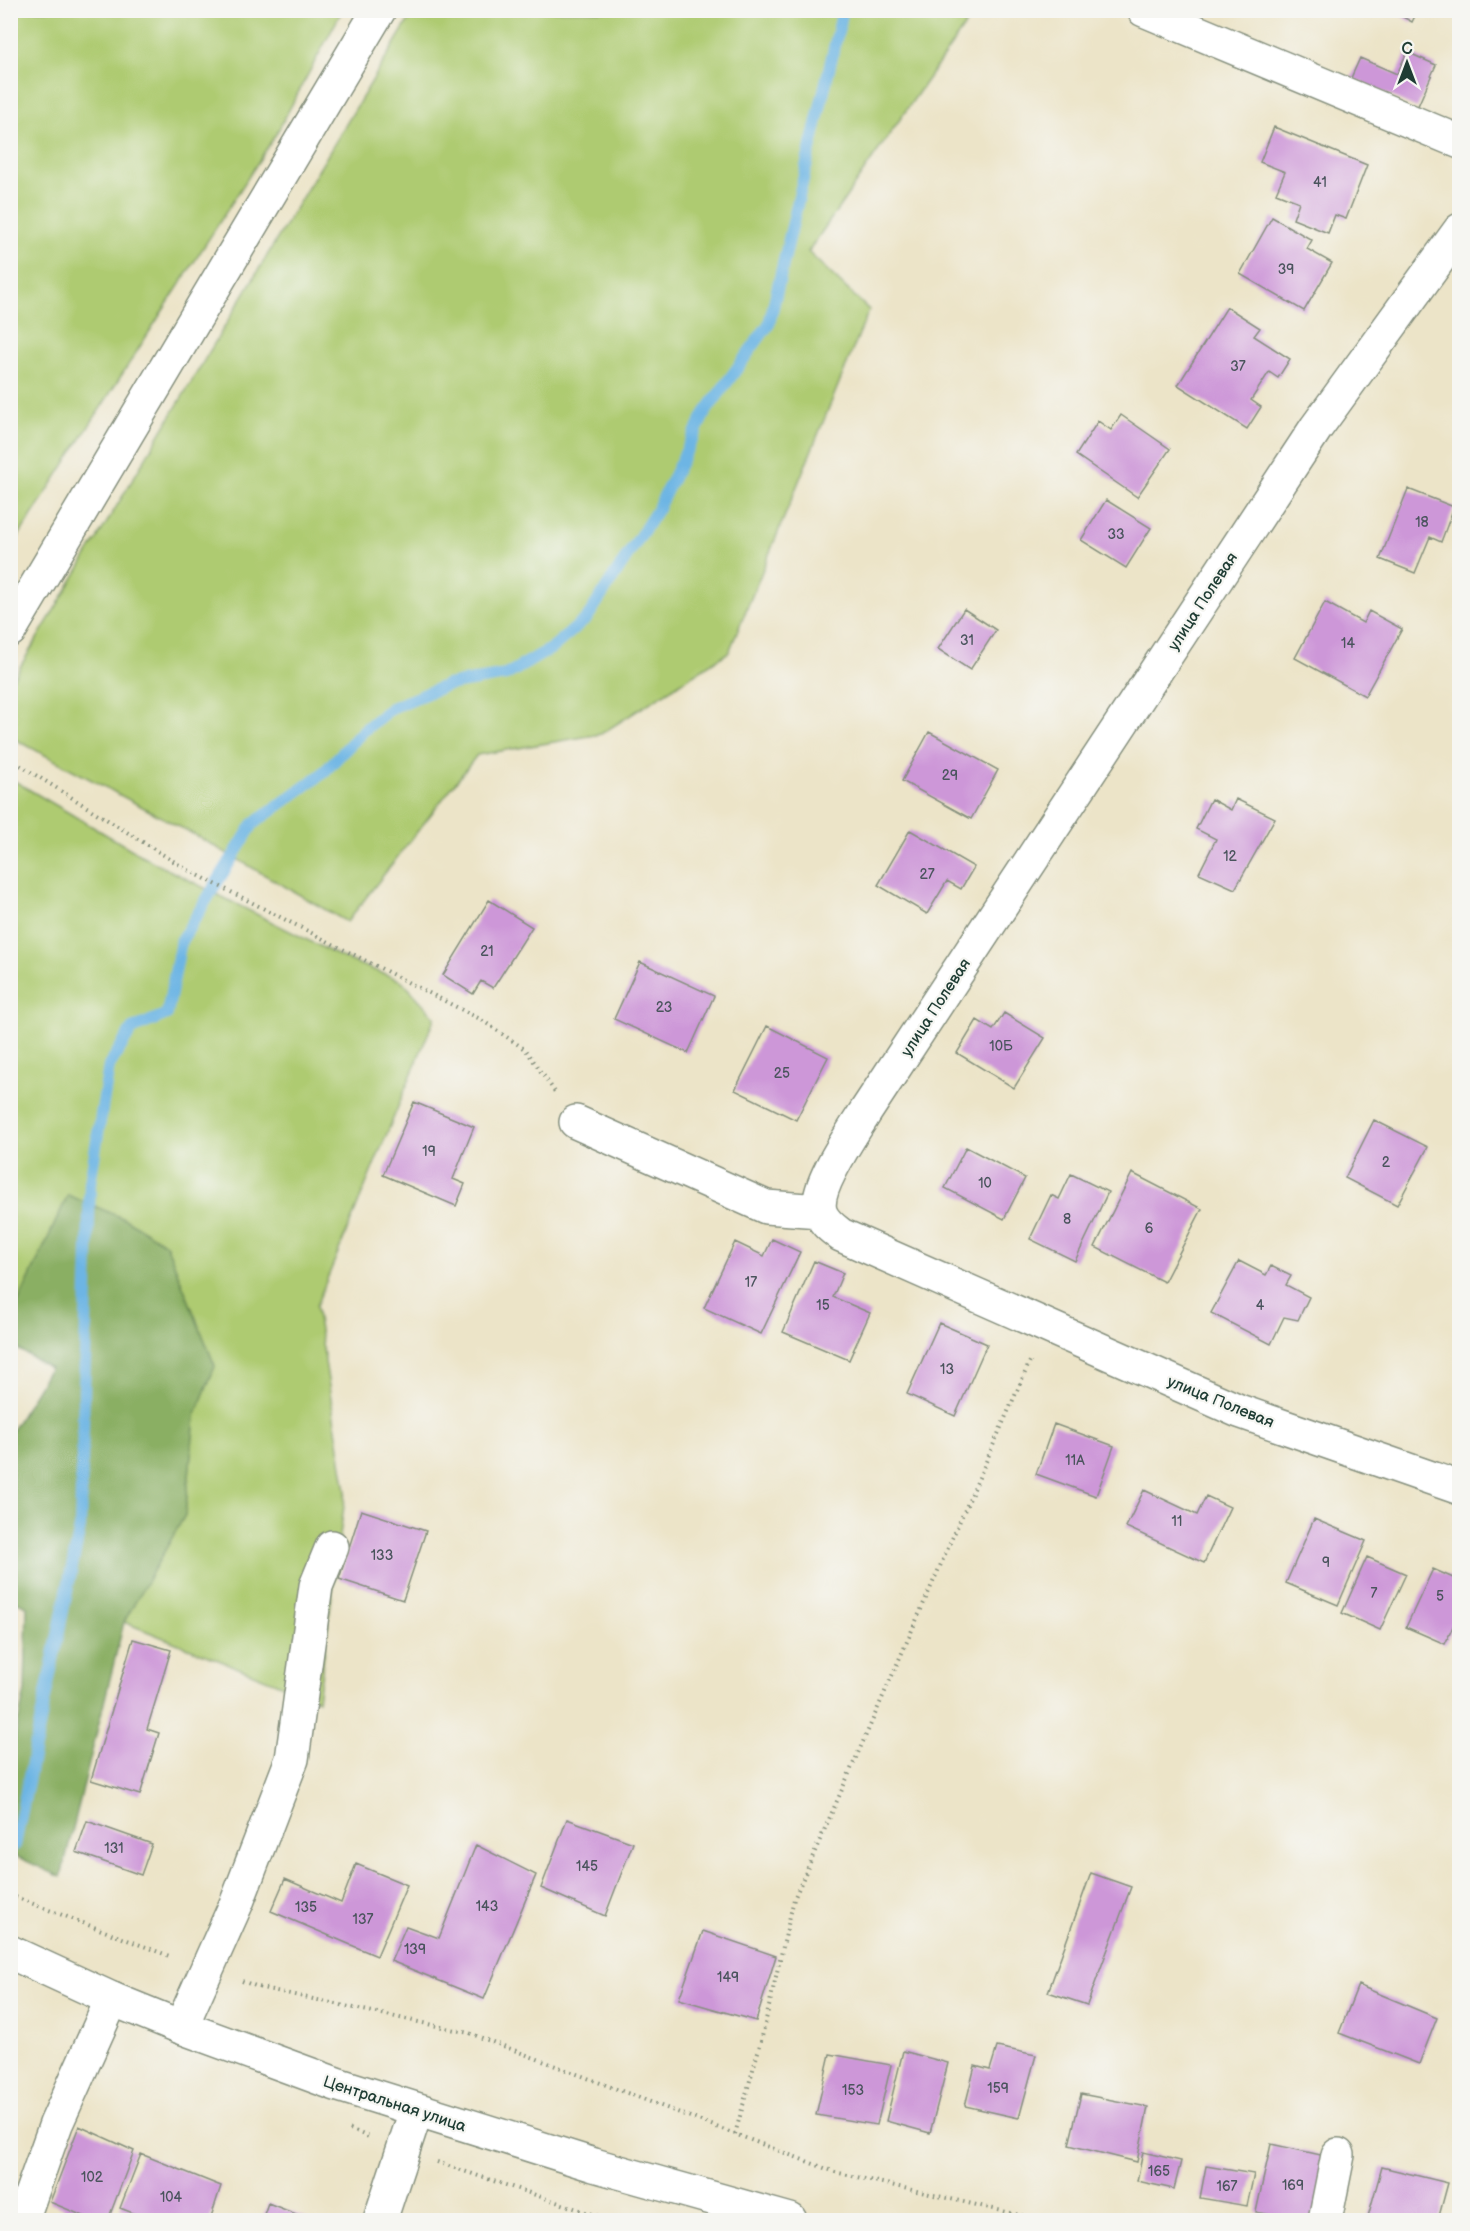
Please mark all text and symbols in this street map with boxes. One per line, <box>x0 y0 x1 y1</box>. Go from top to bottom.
north arrow <box>1377 33 1437 93</box>
text: С <box>1401 40 1413 59</box>
house number: 41 <box>1313 174 1327 191</box>
house number: 39 <box>1278 261 1294 278</box>
house number: 37 <box>1230 358 1246 375</box>
house number: 18 <box>1415 514 1429 531</box>
house number: 33 <box>1107 526 1125 543</box>
street label: улица Полевая <box>1164 549 1242 655</box>
house number: 31 <box>960 632 974 649</box>
house number: 14 <box>1341 635 1355 652</box>
house number: 29 <box>942 767 958 784</box>
house number: 12 <box>1223 848 1238 865</box>
house number: 27 <box>919 866 935 883</box>
house number: 21 <box>480 943 494 960</box>
street label: улица Полевая <box>897 955 975 1061</box>
house number: 23 <box>656 999 672 1016</box>
house number: 10Б <box>989 1038 1013 1055</box>
house number: 25 <box>774 1065 790 1082</box>
house number: 19 <box>422 1143 436 1160</box>
house number: 2 <box>1382 1154 1391 1171</box>
house number: 10 <box>978 1175 992 1192</box>
house number: 8 <box>1063 1211 1071 1228</box>
house number: 6 <box>1145 1220 1154 1237</box>
house number: 17 <box>745 1274 757 1291</box>
house number: 15 <box>816 1297 830 1314</box>
house number: 4 <box>1256 1297 1265 1314</box>
house number: 13 <box>940 1361 954 1378</box>
street label: улица Полевая <box>1164 1372 1277 1432</box>
house number: 11А <box>1065 1452 1085 1469</box>
house number: 11 <box>1172 1513 1182 1530</box>
house number: 133 <box>371 1547 393 1564</box>
house number: 9 <box>1322 1554 1330 1571</box>
house number: 7 <box>1371 1585 1378 1602</box>
house number: 5 <box>1436 1588 1444 1605</box>
house number: 131 <box>104 1840 124 1857</box>
house number: 145 <box>576 1858 598 1875</box>
house number: 143 <box>476 1898 498 1915</box>
house number: 135 <box>295 1899 317 1916</box>
house number: 137 <box>353 1911 374 1928</box>
house number: 139 <box>404 1941 426 1958</box>
house number: 149 <box>717 1969 739 1986</box>
street label: Центральная улица <box>321 2072 469 2137</box>
house number: 159 <box>987 2080 1009 2097</box>
house number: 153 <box>842 2082 864 2099</box>
house number: 165 <box>1148 2163 1170 2180</box>
house number: 102 <box>81 2169 104 2186</box>
house number: 169 <box>1282 2177 1304 2194</box>
house number: 167 <box>1217 2178 1238 2195</box>
house number: 104 <box>160 2189 183 2206</box>

